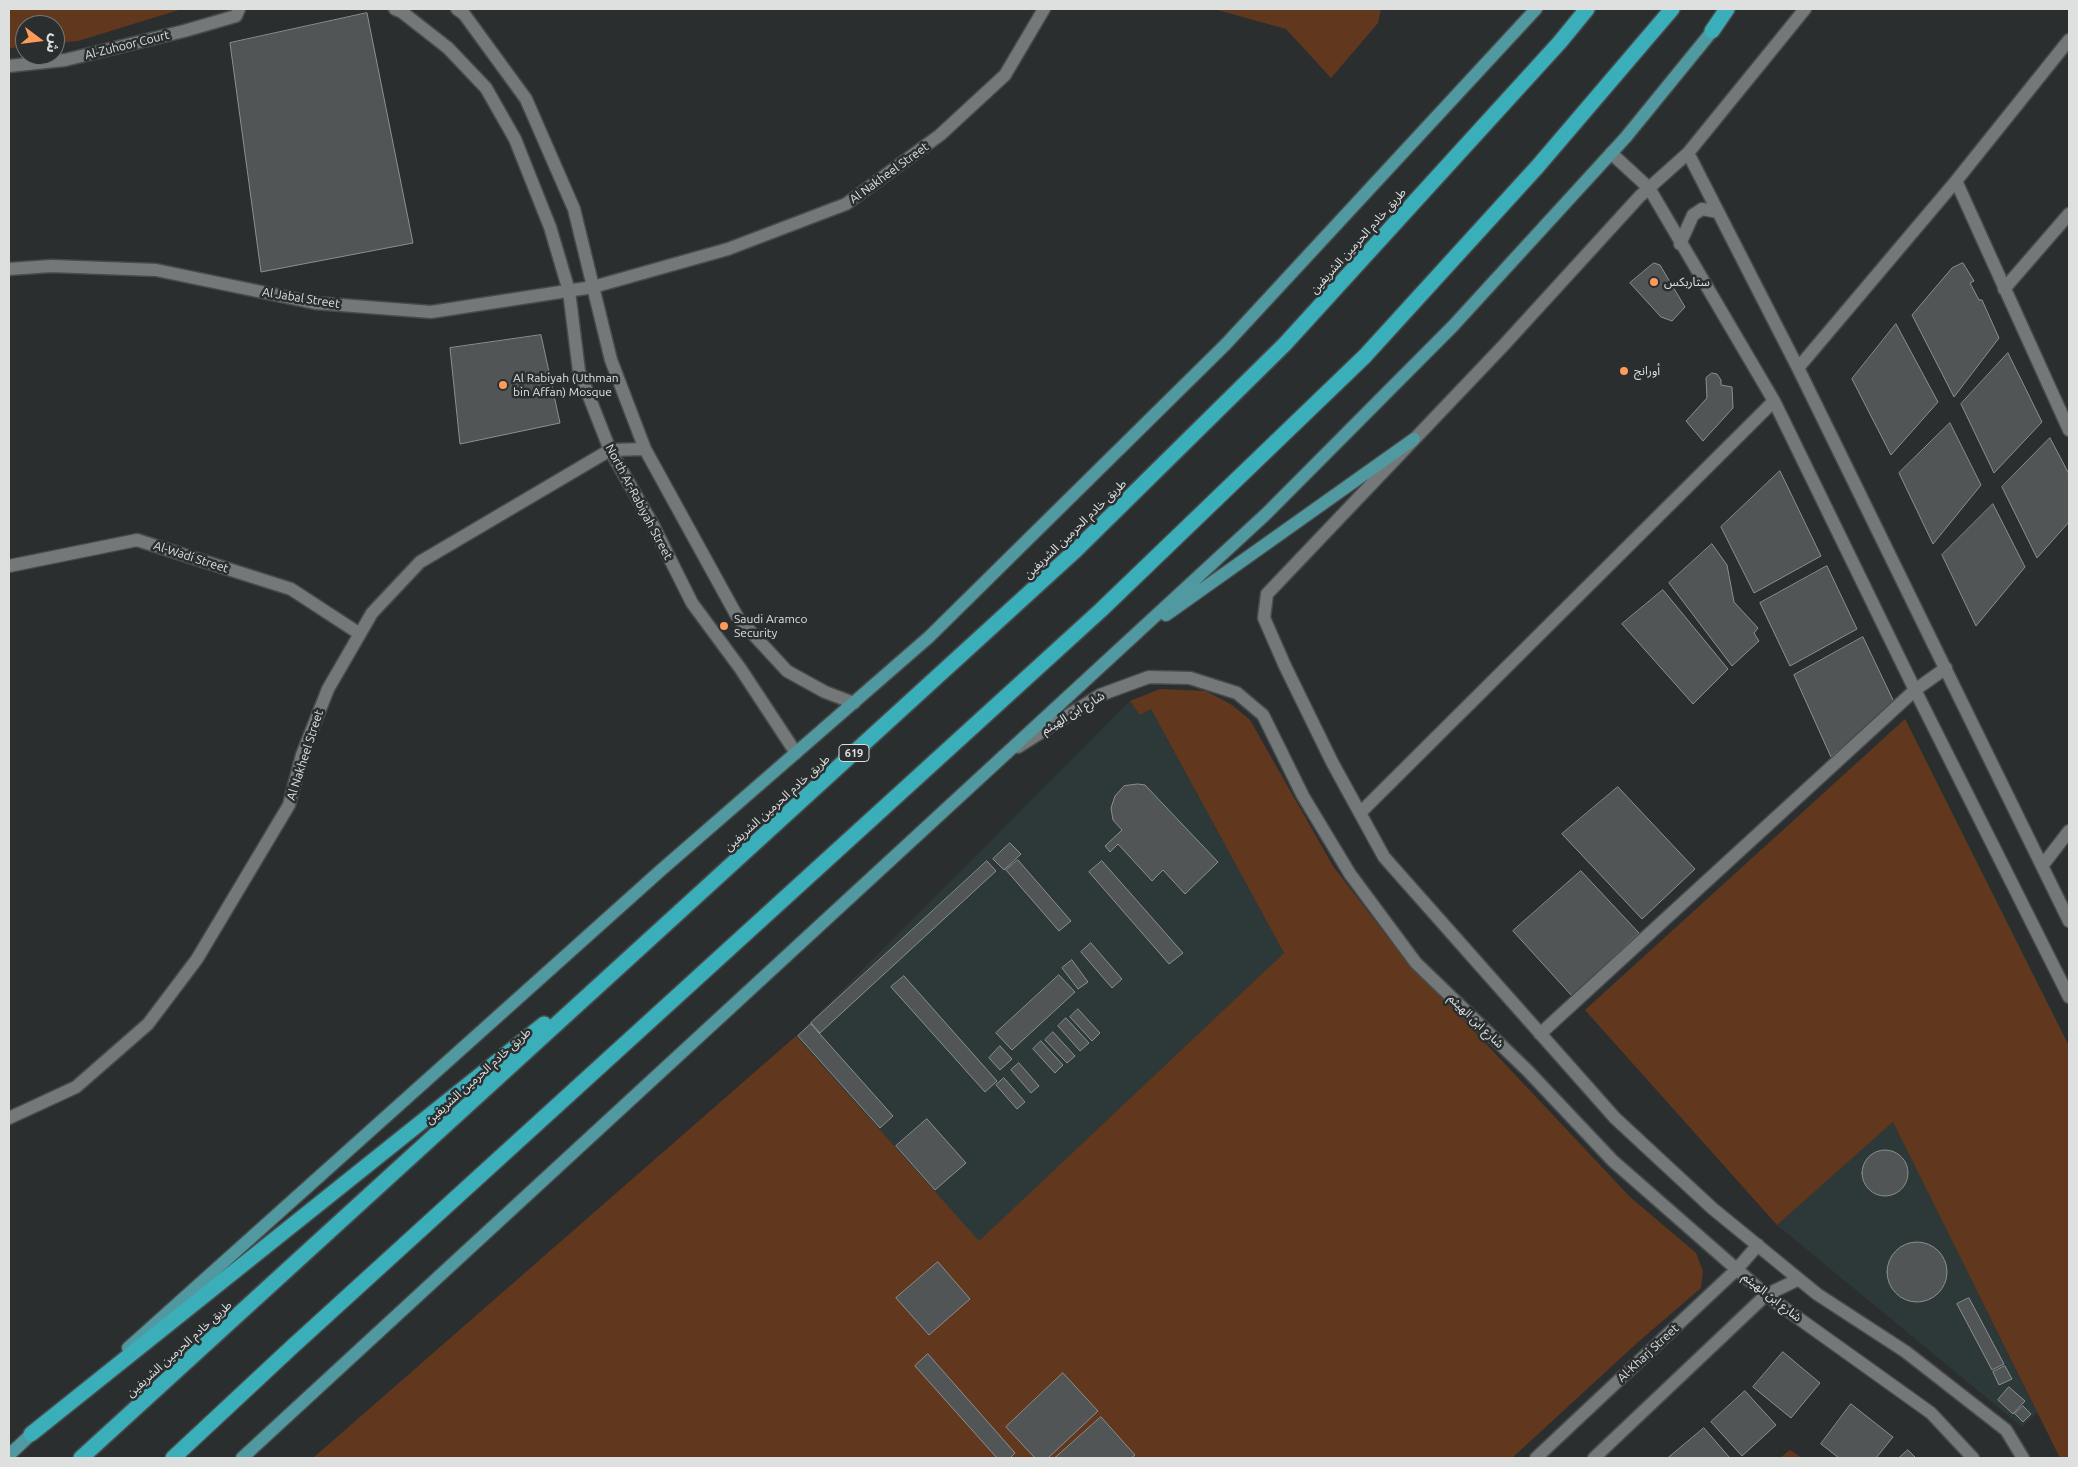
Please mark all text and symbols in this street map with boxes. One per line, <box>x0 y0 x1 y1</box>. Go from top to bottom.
north arrow <box>15 15 65 65</box>
street label: Al-Zuhoor Court <box>83 28 171 62</box>
text: ش <box>43 32 64 55</box>
street label: Al Nakheel Street <box>847 140 931 206</box>
street label: طريق خادم الحرمين الشريفين <box>1307 185 1409 297</box>
place label: ستاربكس <box>1664 275 1710 289</box>
marker: ستاربكس <box>1648 276 1660 288</box>
street label: Al Jabal Street <box>261 285 341 311</box>
place label: أورانج <box>1634 364 1660 378</box>
marker: أورانج <box>1618 365 1630 377</box>
place label: Al Rabiyah (Uthman bin Affan) Mosque <box>513 371 619 399</box>
marker: Al Rabiyah (Uthman bin Affan) Mosque <box>497 379 509 391</box>
street label: North Ar-Rabiyah Street <box>602 442 676 562</box>
street label: طريق خادم الحرمين الشريفين <box>1021 476 1129 582</box>
street label: Al-Wadi Street <box>152 538 230 576</box>
place label: Saudi Aramco Security <box>734 612 807 640</box>
marker: Saudi Aramco Security <box>718 620 730 632</box>
street label: شارع ابن الهيثم <box>1039 688 1107 738</box>
street label: Al Nakheel Street <box>284 708 326 802</box>
road number: 619 <box>839 744 869 761</box>
street label: طريق خادم الحرمين الشريفين <box>721 752 833 854</box>
street label: شارع ابن الهيثم <box>1445 991 1507 1051</box>
street label: طريق خادم الحرمين الشريفين <box>422 1025 534 1127</box>
street label: شارع ابن الهيثم <box>1739 1269 1805 1325</box>
street label: طريق خادم الحرمين الشريفين <box>123 1298 235 1400</box>
street label: Al-Kharj Street <box>1614 1321 1682 1385</box>

